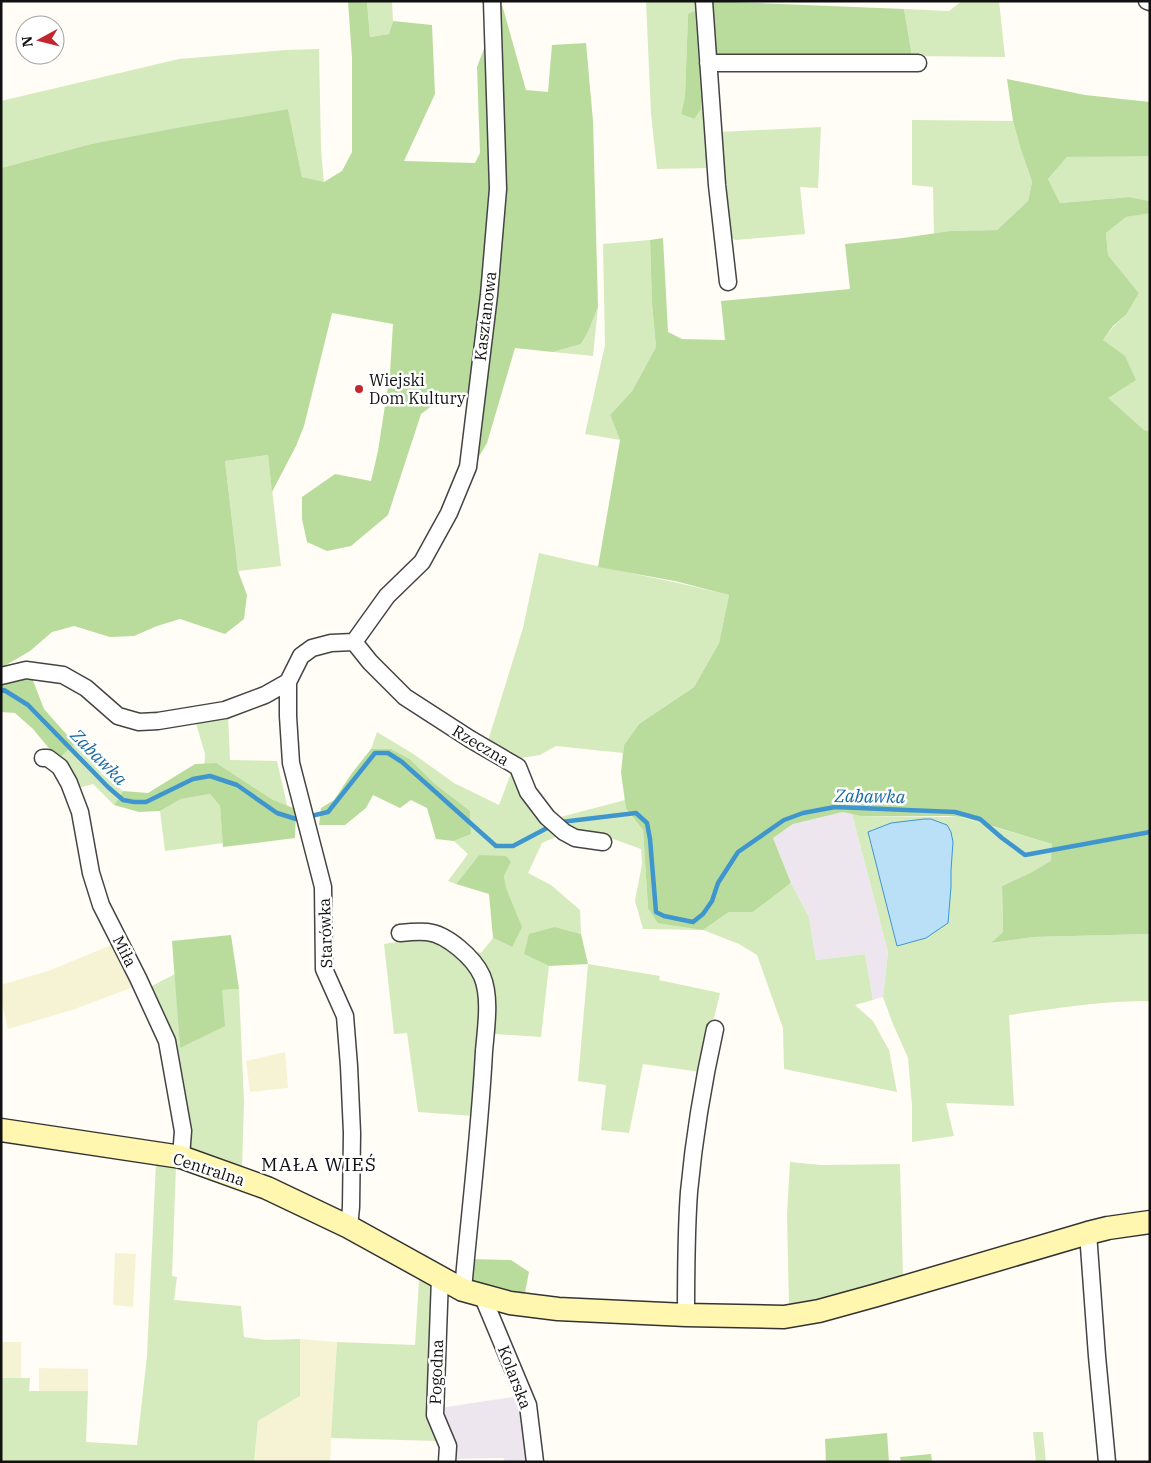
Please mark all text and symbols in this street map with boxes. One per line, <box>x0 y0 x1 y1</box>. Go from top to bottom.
north arrow <box>15 15 65 65</box>
text: N <box>17 35 37 48</box>
street label: Kasztanowa <box>470 270 500 362</box>
place label: Wiejski Dom Kultury <box>369 370 466 408</box>
marker: Wiejski Dom Kultury <box>353 383 365 395</box>
street label: Rzeczna <box>449 720 513 770</box>
water label: Zabawka <box>65 723 132 790</box>
water label: Zabawka <box>833 784 906 808</box>
street label: Starówka <box>314 897 336 968</box>
street label: Miła <box>109 932 141 970</box>
street label: Centralna <box>171 1148 248 1190</box>
district label: MAŁA WIEŚ <box>261 1152 377 1176</box>
street label: Pogodna <box>425 1339 447 1405</box>
street label: Kolarska <box>494 1342 536 1412</box>

